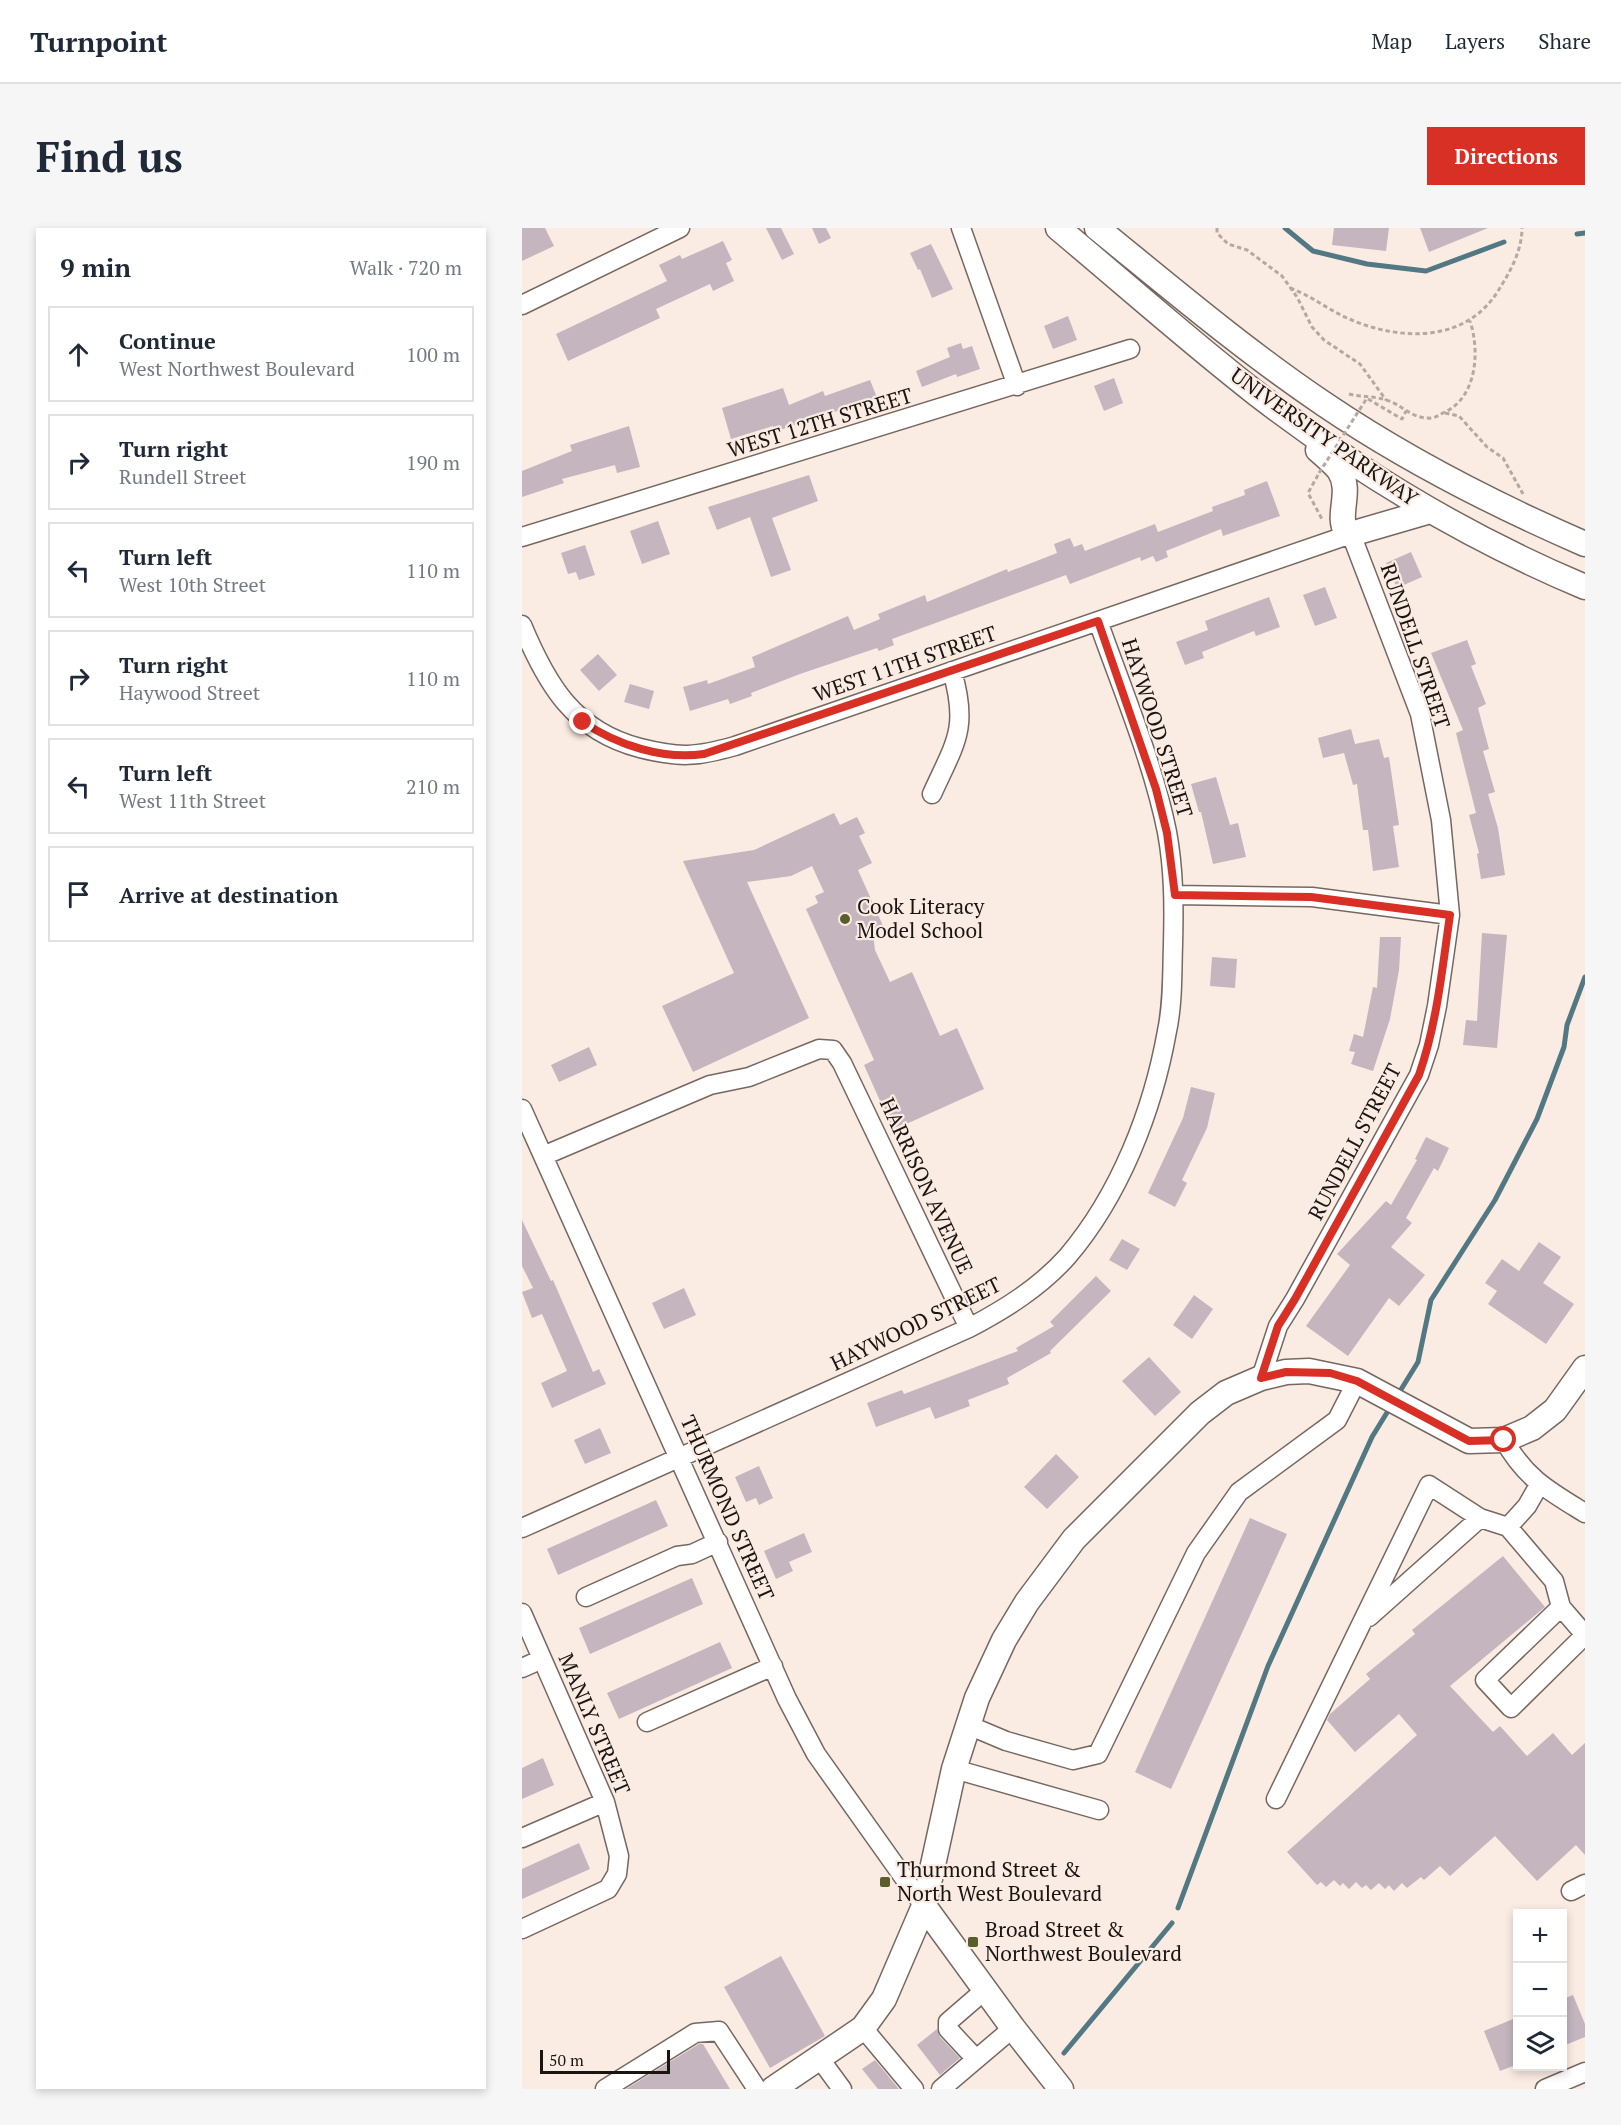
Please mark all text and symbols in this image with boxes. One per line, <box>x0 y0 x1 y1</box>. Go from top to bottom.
text: Turnpoint <box>30 23 168 60</box>
text: Map <box>1371 27 1412 55</box>
text: Layers <box>1445 27 1505 55</box>
text: Share <box>1538 27 1591 55</box>
button: Directions <box>1427 127 1585 185</box>
text: Find us <box>36 128 183 184</box>
text: 9 min <box>60 250 131 284</box>
text: Walk · 720 m <box>350 254 462 281</box>
text: Continue <box>119 326 216 355</box>
icon: ahead <box>62 338 95 371</box>
text: 100 m <box>406 341 460 368</box>
text: West Northwest Boulevard <box>119 355 355 382</box>
street label: UNIVERSITY PARKWAY <box>1225 361 1424 512</box>
street label: WEST 12TH STREET <box>724 381 916 464</box>
text: Turn right <box>119 434 228 463</box>
icon: right <box>62 446 95 479</box>
text: 190 m <box>406 449 460 476</box>
text: Rundell Street <box>119 463 247 490</box>
text: Turn left <box>119 542 212 571</box>
icon: left <box>62 554 95 587</box>
text: 110 m <box>406 557 460 584</box>
street label: RUNDELL STREET <box>1375 559 1457 732</box>
text: West 10th Street <box>119 571 266 598</box>
street label: WEST 11TH STREET <box>809 619 1000 708</box>
street label: HAYWOOD STREET <box>1116 635 1200 821</box>
text: Turn right <box>119 650 228 679</box>
icon: right <box>62 662 95 695</box>
text: 110 m <box>406 665 460 692</box>
text: Haywood Street <box>119 679 260 706</box>
route end <box>569 708 595 734</box>
text: Turn left <box>119 758 212 787</box>
icon: left <box>62 770 95 803</box>
text: 210 m <box>406 773 460 800</box>
text: West 11th Street <box>119 787 266 814</box>
icon: arrive <box>62 878 95 911</box>
text: Arrive at destination <box>119 880 338 909</box>
place label: Cook Literacy Model School <box>857 892 985 944</box>
marker: Cook Literacy Model School <box>838 912 852 926</box>
street label: RUNDELL STREET <box>1301 1059 1407 1225</box>
street label: HARRISON AVENUE <box>874 1093 980 1278</box>
street label: HAYWOOD STREET <box>826 1270 1005 1377</box>
street label: THURMOND STREET <box>674 1411 781 1605</box>
route start <box>1490 1426 1516 1452</box>
street label: MANLY STREET <box>552 1649 637 1799</box>
place label: Thurmond Street & North West Boulevard <box>897 1855 1102 1907</box>
marker: Thurmond Street & North West Boulevard <box>878 1875 892 1889</box>
map controls <box>1513 1909 1567 2071</box>
button: + <box>1513 1909 1567 1963</box>
place label: Broad Street & Northwest Boulevard <box>985 1915 1182 1967</box>
marker: Broad Street & Northwest Boulevard <box>966 1935 980 1949</box>
button: − <box>1513 1963 1567 2017</box>
button: layers <box>1513 2017 1567 2071</box>
scale bar <box>540 2047 670 2074</box>
text: 50 m <box>549 2049 584 2071</box>

